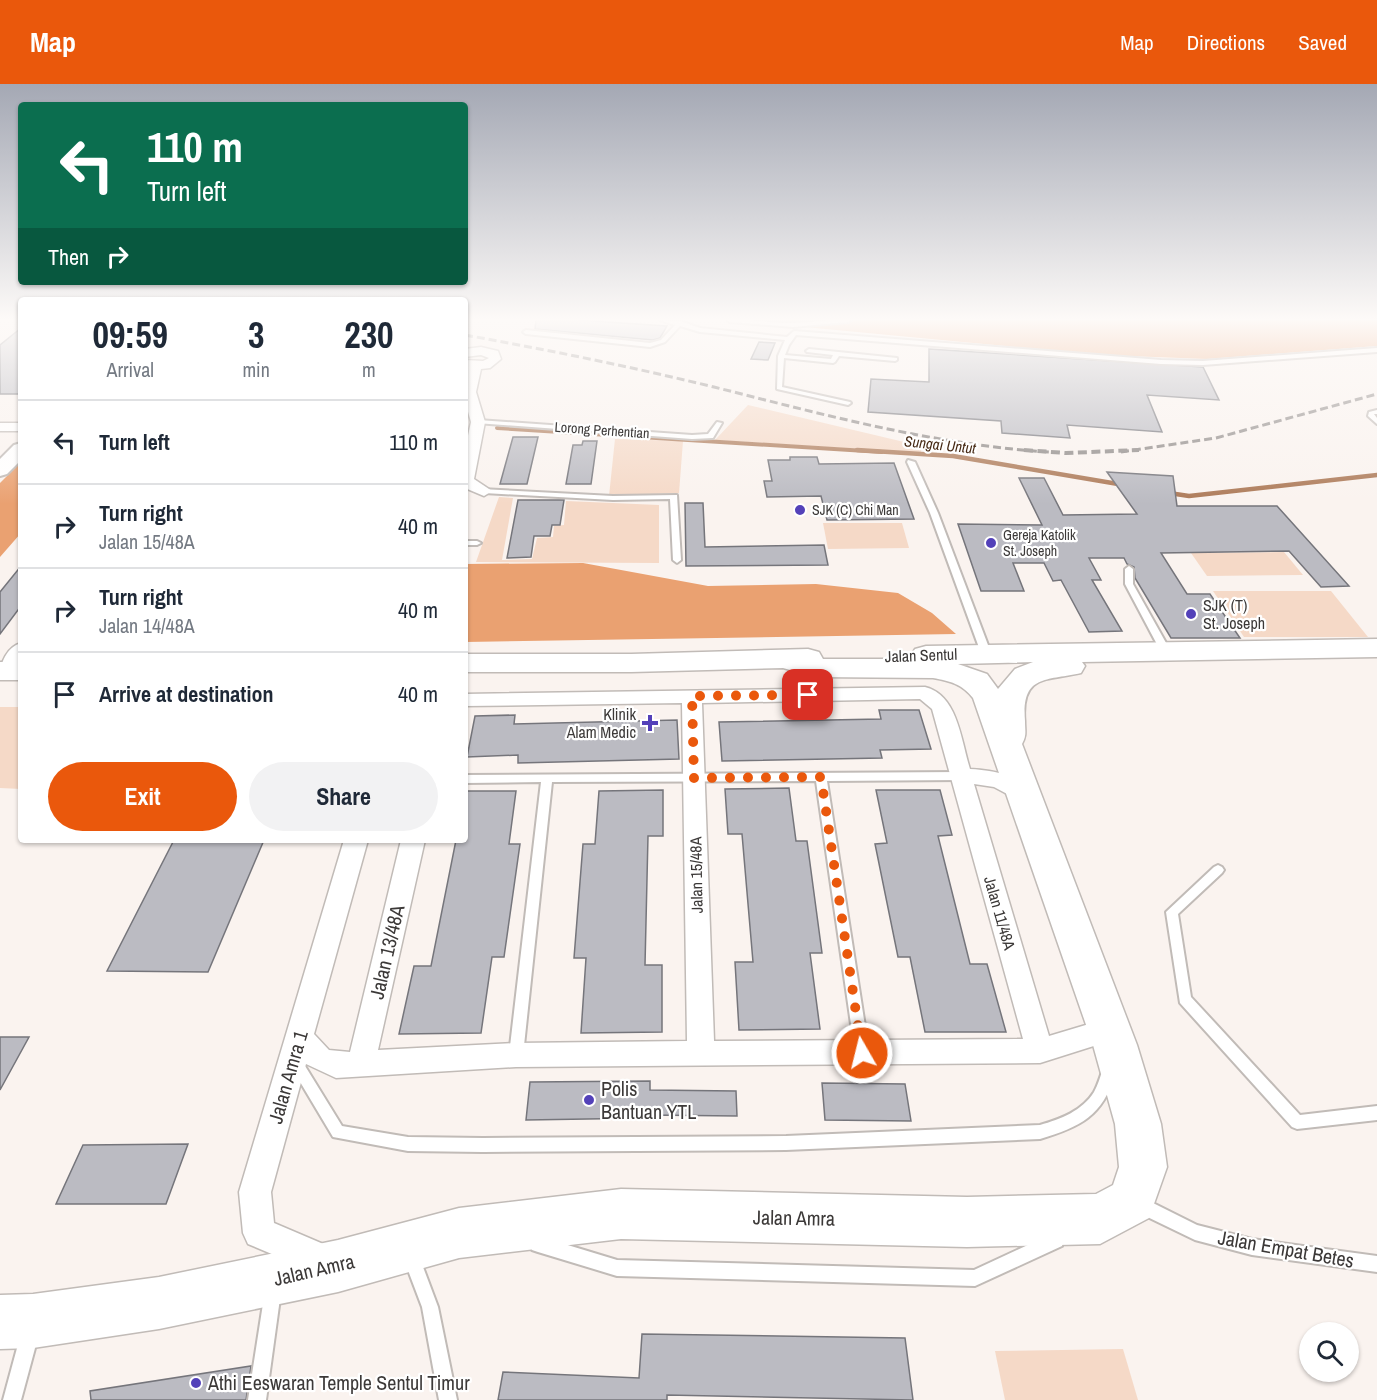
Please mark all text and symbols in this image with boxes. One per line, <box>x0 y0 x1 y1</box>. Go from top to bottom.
text: Map <box>30 23 76 61</box>
text: Map <box>1120 28 1154 57</box>
text: Directions <box>1187 28 1265 57</box>
text: Saved <box>1298 28 1347 57</box>
text: 110 m <box>147 119 243 175</box>
icon: left <box>48 126 126 204</box>
text: Turn left <box>147 173 226 209</box>
icon: right <box>101 240 134 273</box>
text: Then <box>48 242 89 272</box>
text: 09:59 <box>92 311 168 359</box>
text: 3 <box>248 311 264 359</box>
text: 230 <box>344 311 394 359</box>
text: Arrival <box>107 356 154 383</box>
text: min <box>242 356 270 383</box>
text: m <box>362 356 376 383</box>
street label: Lorong Perhentian <box>554 418 650 442</box>
icon: left <box>48 426 81 459</box>
text: Turn left <box>99 427 170 457</box>
text: 110 m <box>389 427 438 457</box>
water label: Sungai Untut <box>903 430 977 459</box>
text: Turn right <box>99 498 183 528</box>
place label: SJK (C) Chi Man <box>812 501 899 519</box>
marker: SJK (C) Chi Man <box>793 503 807 517</box>
icon: right <box>48 510 81 543</box>
text: 40 m <box>398 511 438 541</box>
place label: Gereja Katolik St. Joseph <box>1003 526 1076 560</box>
text: Jalan 15/48A <box>99 528 195 555</box>
marker: Gereja Katolik St. Joseph <box>984 536 998 550</box>
text: Turn right <box>99 582 183 612</box>
icon: right <box>48 594 81 627</box>
place label: SJK (T) St. Joseph <box>1203 594 1265 634</box>
text: 40 m <box>398 595 438 625</box>
marker: SJK (T) St. Joseph <box>1184 607 1198 621</box>
text: Jalan 14/48A <box>99 612 195 639</box>
street label: Jalan Sentul <box>885 643 958 667</box>
pin <box>782 669 833 720</box>
icon: arrive <box>48 678 81 711</box>
icon: arrive <box>791 678 824 711</box>
text: Arrive at destination <box>99 679 273 709</box>
text: 40 m <box>398 679 438 709</box>
place label: Klinik Alam Medic <box>566 703 636 743</box>
marker: Klinik Alam Medic <box>641 714 659 732</box>
button: Exit <box>48 762 237 831</box>
button: Share <box>249 762 438 831</box>
street label: Jalan 15/48A <box>684 836 708 913</box>
street label: Jalan 11/48A <box>979 874 1021 953</box>
street label: Jalan 13/48A <box>363 902 410 1002</box>
position arrow <box>830 1021 894 1085</box>
street label: Jalan Amra 1 <box>261 1027 314 1127</box>
place label: Polis Bantuan YTL <box>601 1075 696 1125</box>
marker: Polis Bantuan YTL <box>582 1093 596 1107</box>
street label: Jalan Amra <box>753 1203 835 1232</box>
street label: Jalan Empat Betes <box>1216 1223 1356 1274</box>
street label: Jalan Amra <box>271 1247 357 1292</box>
map controls <box>1299 1322 1359 1382</box>
button: search <box>1299 1322 1359 1382</box>
place label: Athi Eeswaran Temple Sentul Timur <box>207 1369 470 1396</box>
marker: Athi Eeswaran Temple Sentul Timur <box>189 1376 203 1390</box>

